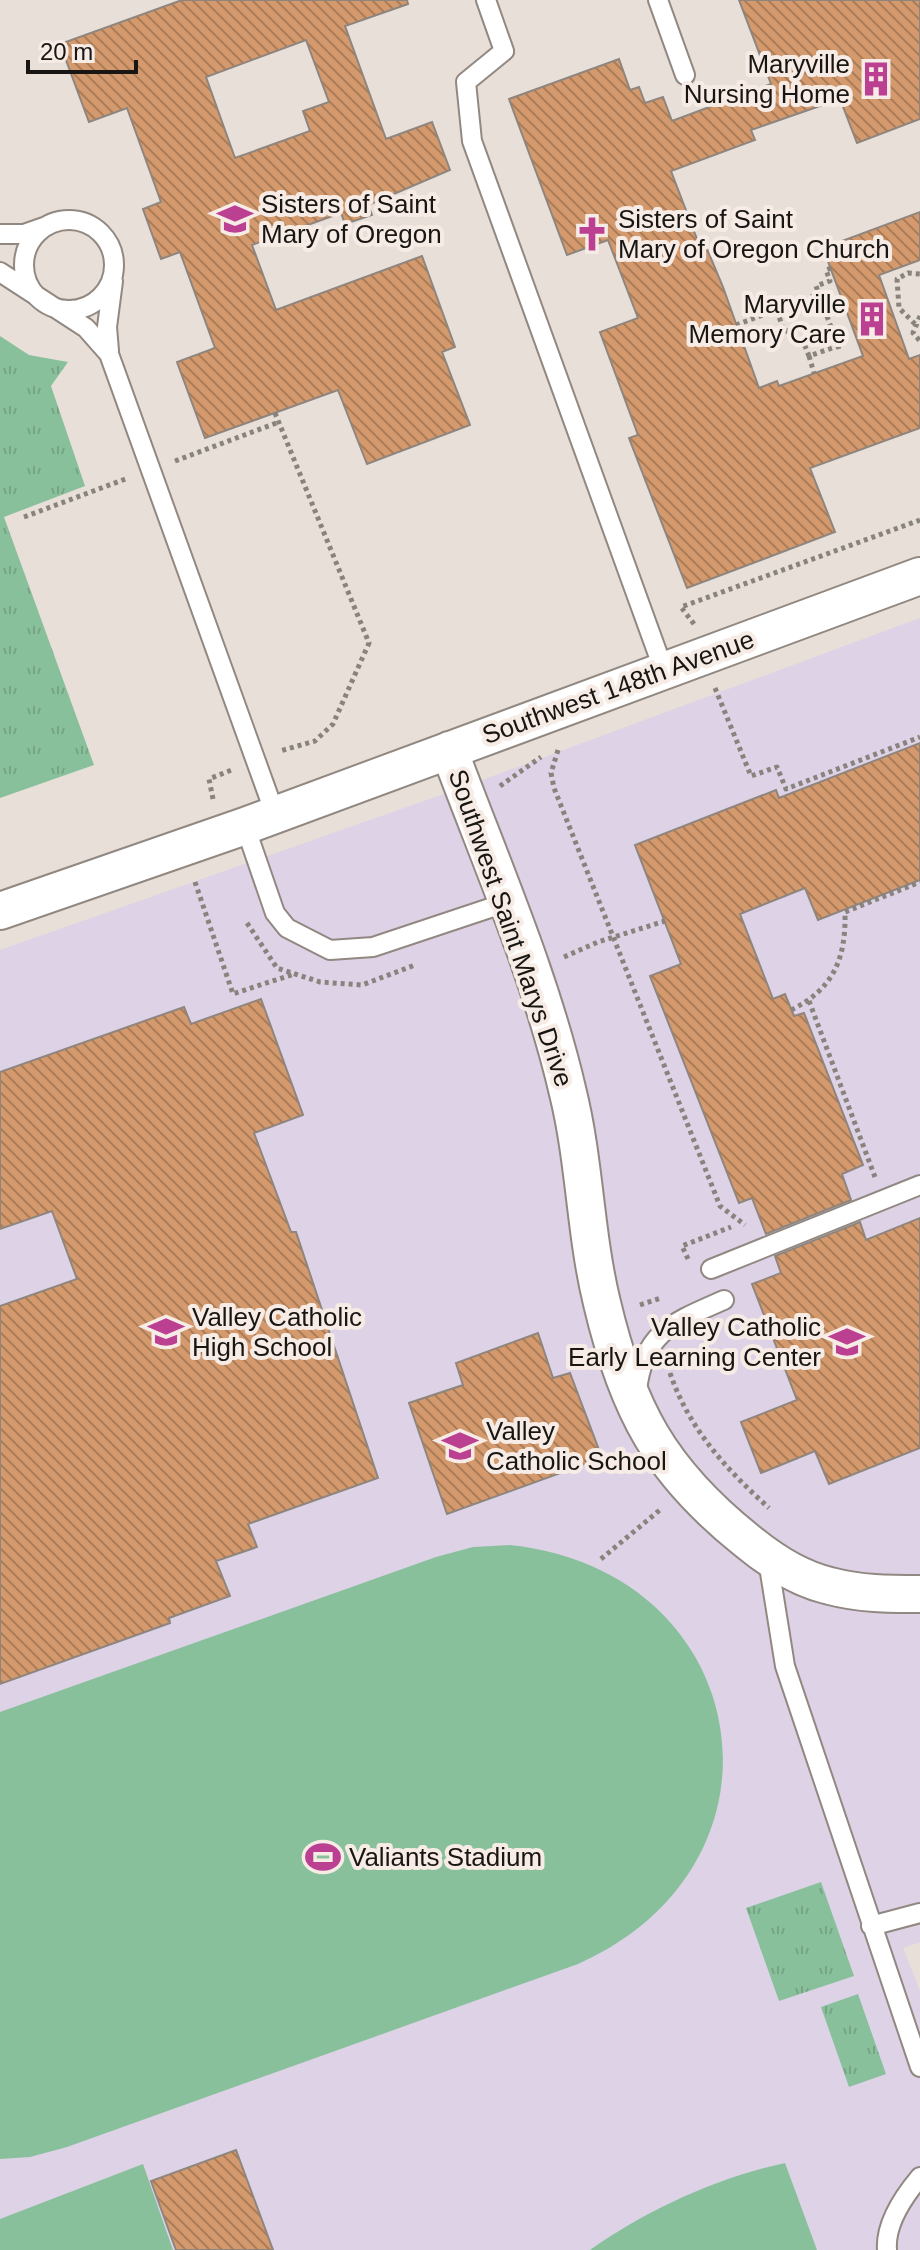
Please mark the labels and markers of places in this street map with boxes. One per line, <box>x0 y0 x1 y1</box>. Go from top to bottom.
place label: Maryville Nursing Home <box>684 49 850 109</box>
building icon: Maryville Nursing Home <box>857 60 895 98</box>
place label: Sisters of Saint Mary of Oregon <box>261 189 442 249</box>
school or university icon: Sisters of Saint Mary of Oregon <box>216 200 254 238</box>
place label: Sisters of Saint Mary of Oregon Church <box>618 204 890 264</box>
church icon: Sisters of Saint Mary of Oregon Church <box>573 215 611 253</box>
place label: Maryville Memory Care <box>689 289 846 349</box>
building icon: Maryville Memory Care <box>853 300 891 338</box>
place label: Valley Catholic High School <box>192 1302 362 1362</box>
place label: Valley Catholic Early Learning Center <box>568 1312 821 1372</box>
school or university icon: Valley Catholic High School <box>147 1313 185 1351</box>
school or university icon: Valley Catholic Early Learning Center <box>828 1323 866 1361</box>
place label: Valley Catholic School <box>486 1416 667 1476</box>
school or university icon: Valley Catholic School <box>441 1427 479 1465</box>
sports icon: Valiants Stadium <box>304 1838 342 1876</box>
place label: Valiants Stadium <box>349 1842 542 1872</box>

